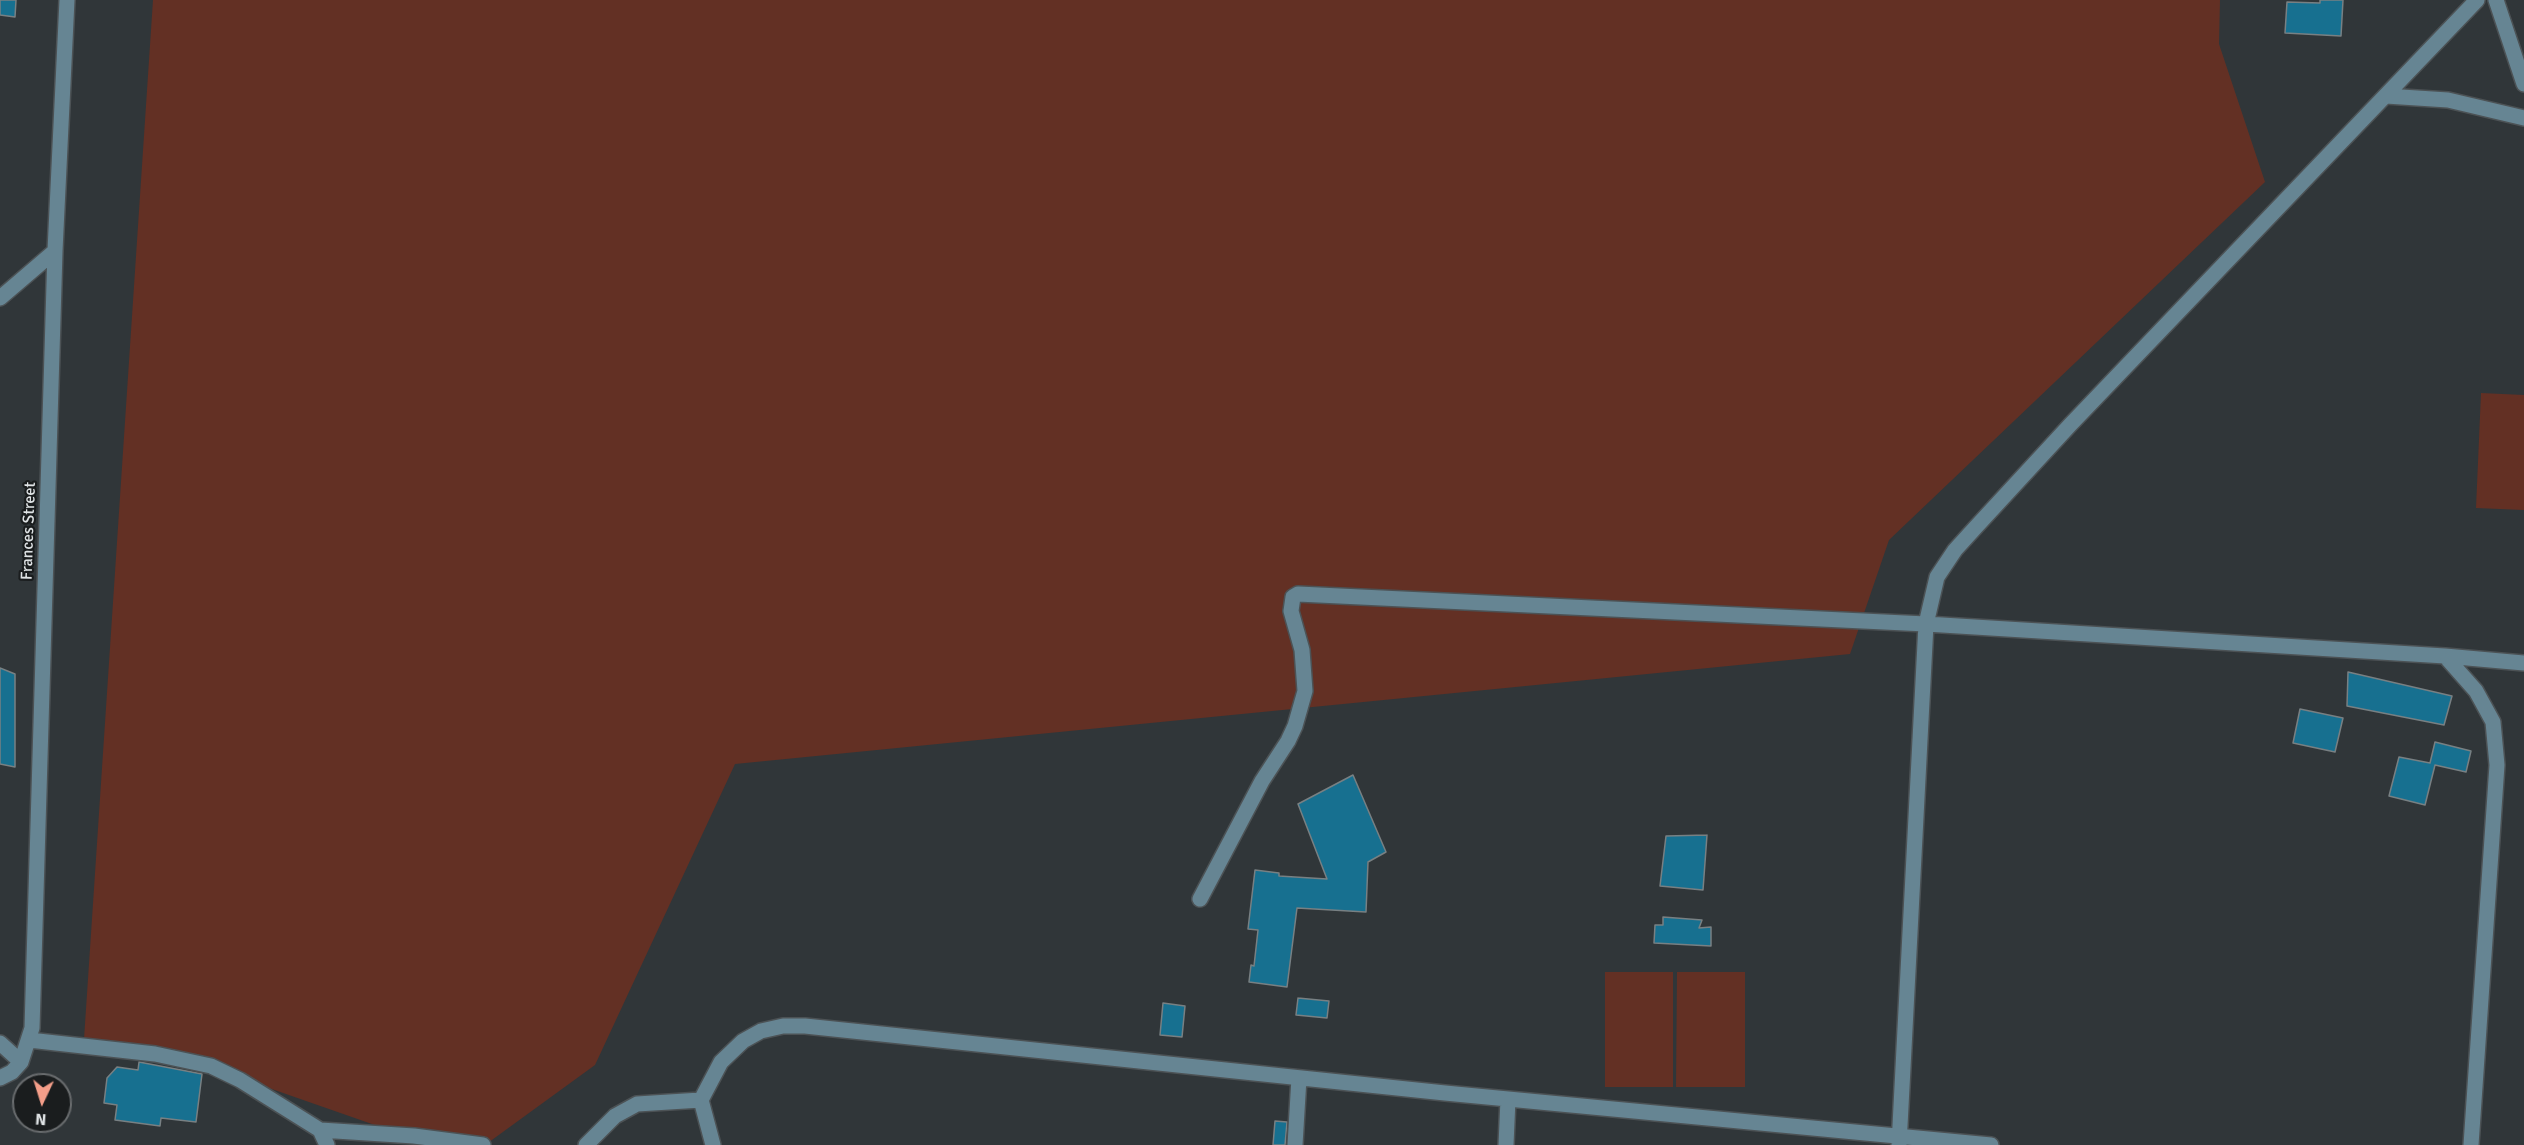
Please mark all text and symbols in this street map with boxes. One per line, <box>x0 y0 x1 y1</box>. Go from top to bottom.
street label: Frances Street <box>18 482 40 580</box>
north arrow <box>12 1073 72 1133</box>
text: N <box>35 1109 47 1129</box>

